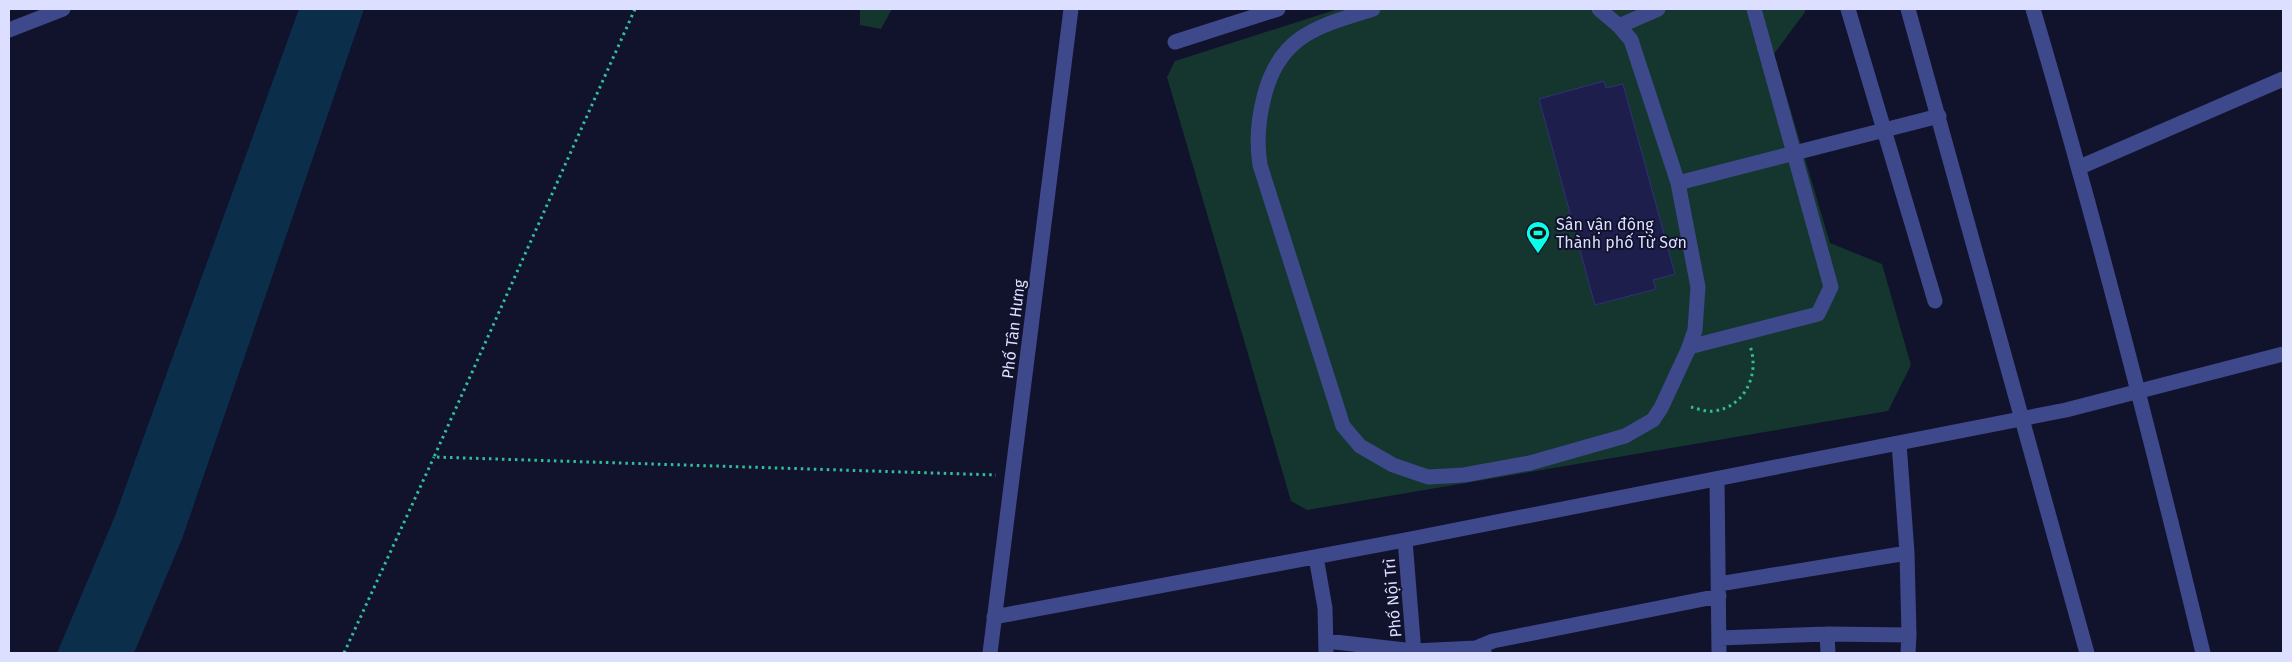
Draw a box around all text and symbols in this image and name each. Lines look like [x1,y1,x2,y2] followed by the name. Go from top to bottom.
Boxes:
[1556,215,1687,252] place label: Sân vận động Thành phố Từ Sơn
[1525,220,1551,254] sports icon: Sân vận động Thành phố Từ Sơn
[997,278,1029,380] street label: Phố Tân Hưng
[1379,557,1405,638] street label: Phố Nội Trì

